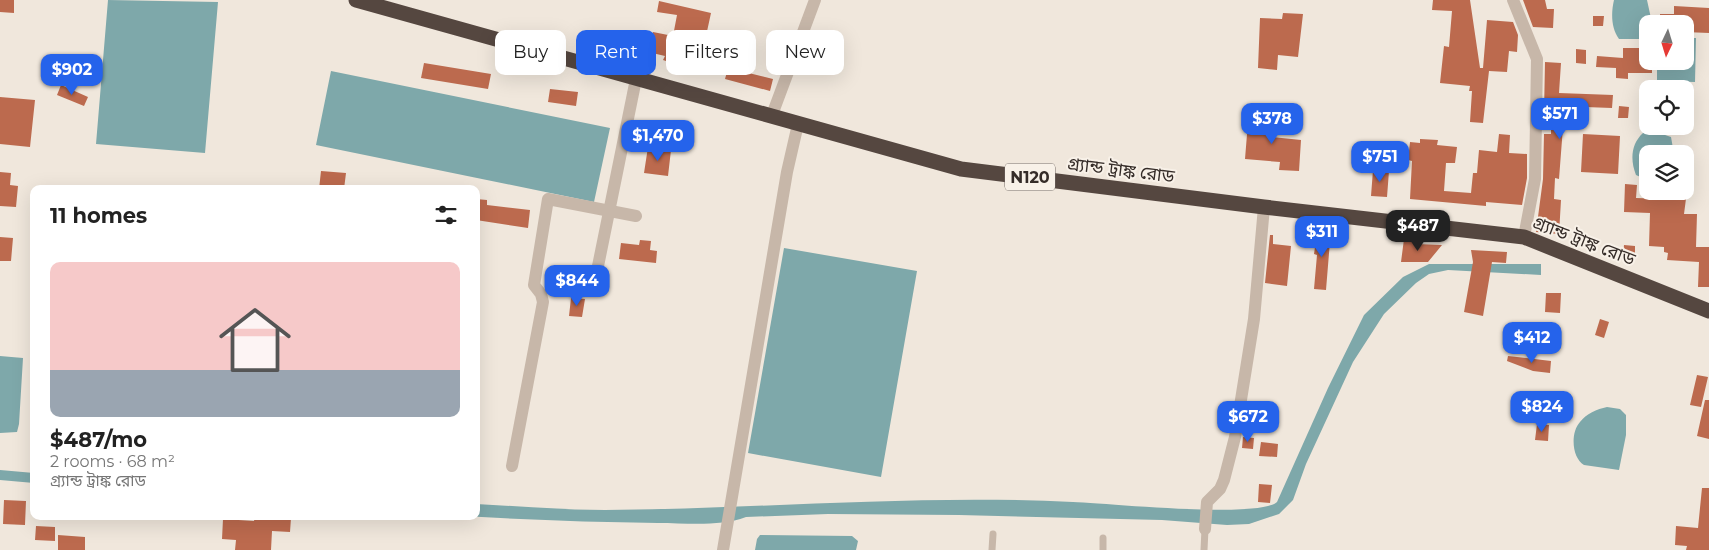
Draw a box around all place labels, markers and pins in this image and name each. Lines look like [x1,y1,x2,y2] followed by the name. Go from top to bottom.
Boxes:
[42,54,102,96] pin: $902
[1530,98,1590,140] pin: $571
[1242,102,1302,145] pin: $378
[617,120,699,162] pin: $1,470
[1350,140,1410,183] pin: $751
[1388,210,1448,252] pin: $487
[1292,216,1352,258] pin: $311
[547,264,607,307] pin: $844
[1502,322,1562,364] pin: $412
[1512,390,1572,433] pin: $824
[1218,400,1278,443] pin: $672

